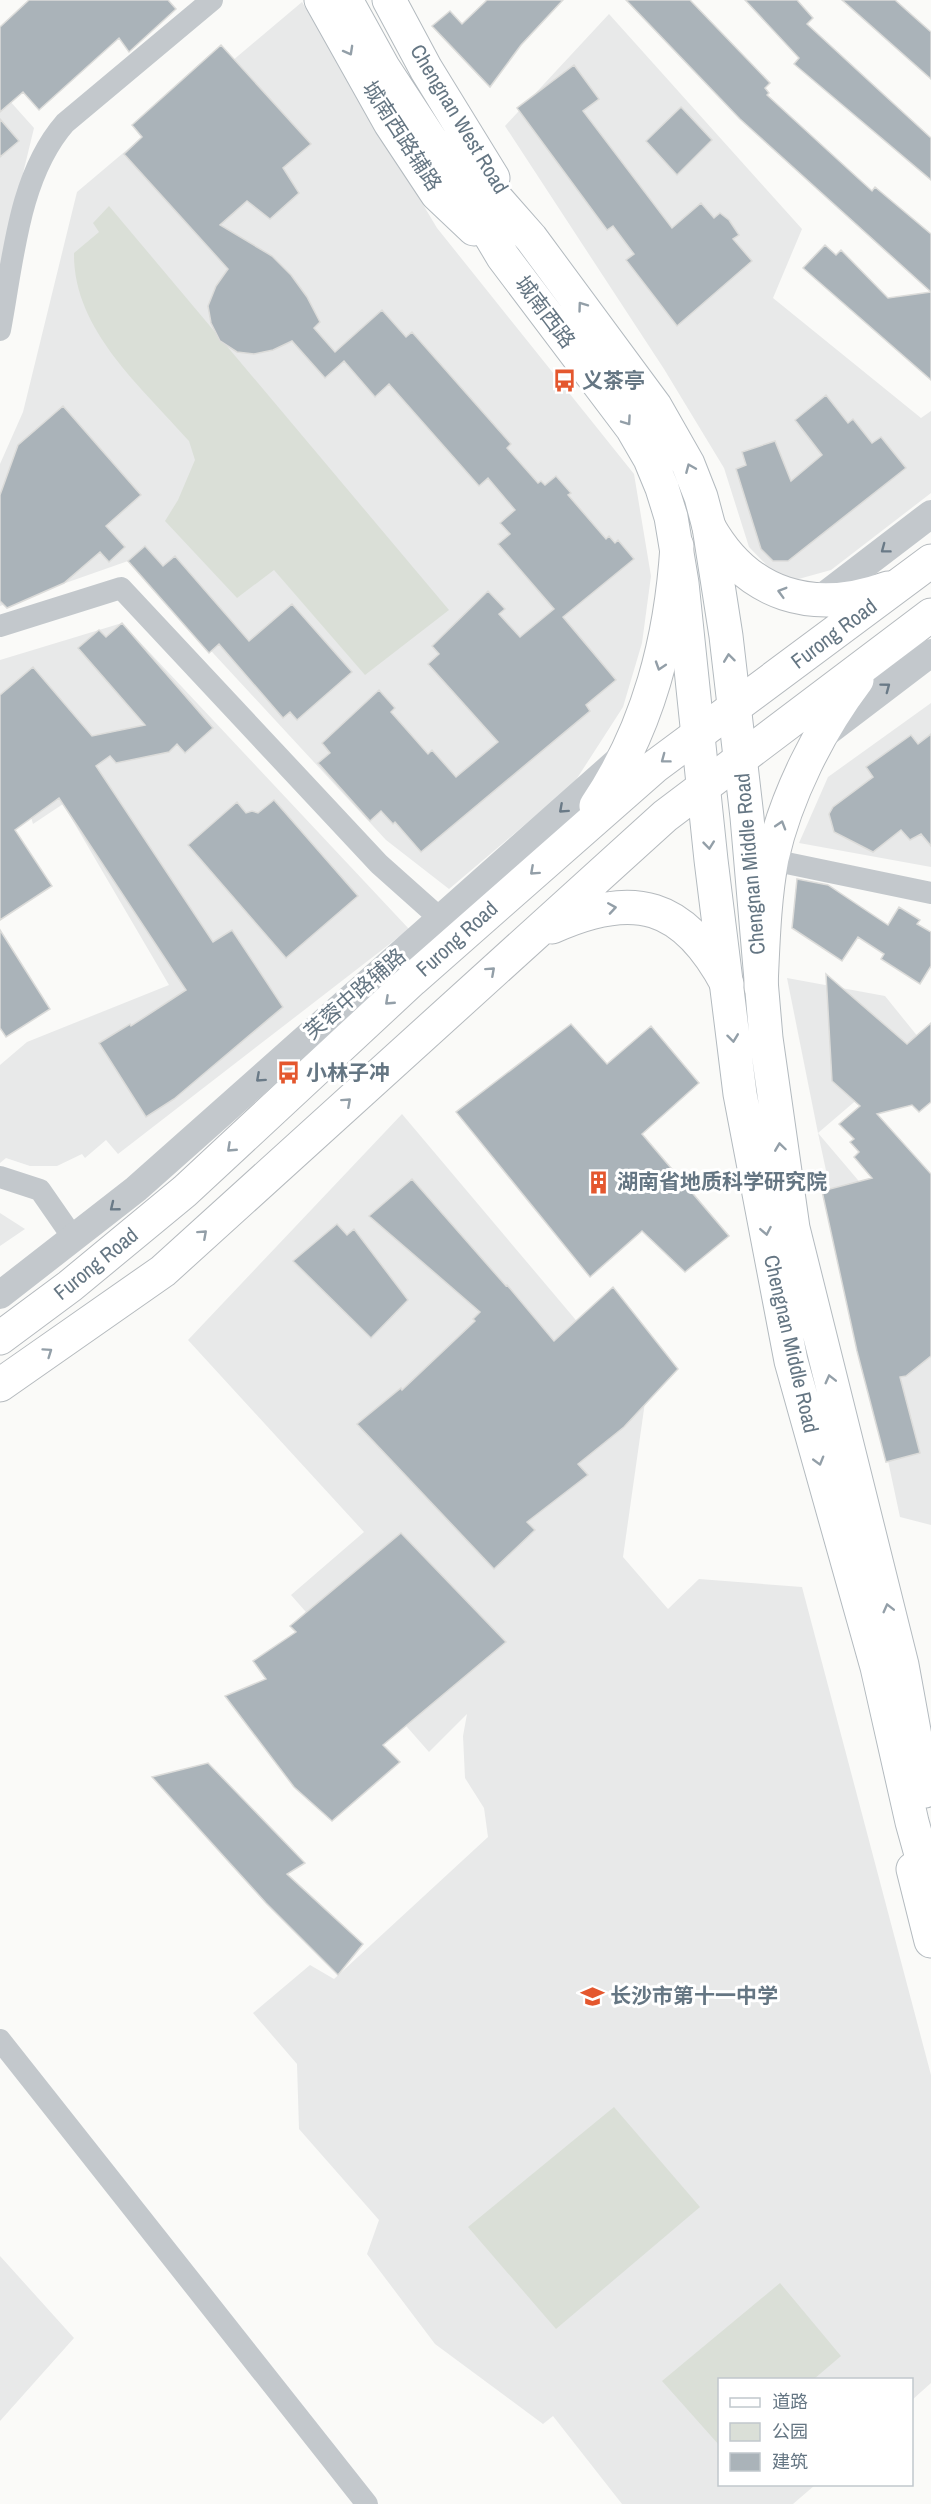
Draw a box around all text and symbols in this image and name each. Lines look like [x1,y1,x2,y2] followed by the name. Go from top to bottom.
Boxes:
[403,39,515,199] street label: Chengnan West Road
[342,45,353,56] one-way arrow
[356,75,449,196] street label: 城南西路辅路
[509,269,582,354] street label: 城南西路
[578,302,589,313] one-way arrow
[582,366,645,395] place label: 义茶亭
[551,368,577,394] bus stop icon: 义茶亭
[620,415,631,426] one-way arrow
[685,464,697,475] one-way arrow
[880,542,891,553] one-way arrow
[777,587,788,599] one-way arrow
[785,592,883,675] street label: Furong Road
[723,654,736,663] one-way arrow
[654,660,667,671] one-way arrow
[879,683,890,694] one-way arrow
[661,751,672,762] one-way arrow
[727,772,772,956] street label: Chengnan Middle Road
[559,802,570,813] one-way arrow
[774,820,786,831] one-way arrow
[702,840,715,849] one-way arrow
[531,864,541,875] one-way arrow
[410,894,504,983] street label: Furong Road
[607,902,616,914] one-way arrow
[298,941,412,1046] street label: 芙蓉中路辅路
[484,967,495,978] one-way arrow
[385,994,396,1005] one-way arrow
[726,1034,739,1043] one-way arrow
[306,1058,390,1087] place label: 小林子冲
[275,1060,301,1086] bus stop icon: 小林子冲
[256,1071,267,1082] one-way arrow
[340,1098,351,1109] one-way arrow
[228,1141,238,1152] one-way arrow
[774,1143,786,1152] one-way arrow
[617,1167,827,1196] place label: 湖南省地质科学研究院
[586,1169,612,1195] building icon: 湖南省地质科学研究院
[110,1199,121,1210] one-way arrow
[48,1221,144,1307] street label: Furong Road
[759,1225,772,1235] one-way arrow
[196,1230,207,1241] one-way arrow
[757,1252,826,1436] street label: Chengnan Middle Road
[41,1348,52,1359] one-way arrow
[824,1374,837,1384] one-way arrow
[812,1455,824,1466] one-way arrow
[882,1604,895,1614] one-way arrow
[610,1981,778,2010] place label: 长沙市第十一中学
[579,1983,605,2009] school or university icon: 长沙市第十一中学
[718,2378,913,2486] legend
[772,2389,808,2414] text: 道路
[772,2419,808,2444] text: 公园
[772,2449,808,2474] text: 建筑

